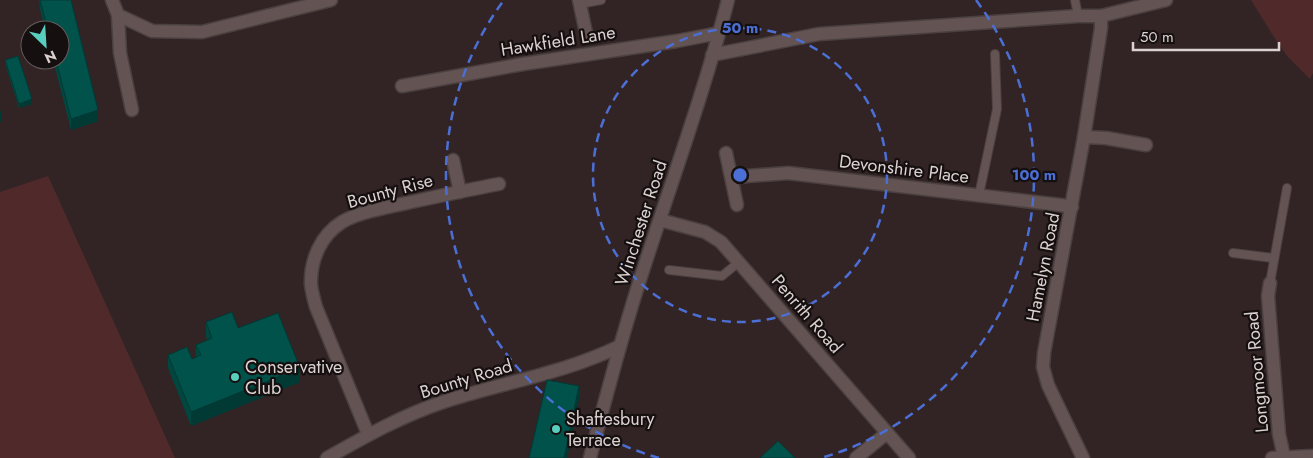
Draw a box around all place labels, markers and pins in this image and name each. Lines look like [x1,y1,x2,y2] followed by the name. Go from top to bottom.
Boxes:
[731,166,749,184] centre of rings
[245,354,342,401] place label: Conservative Club
[229,371,241,383] marker: Conservative Club
[566,406,654,453] place label: Shaftesbury Terrace
[550,423,562,435] marker: Shaftesbury Terrace

